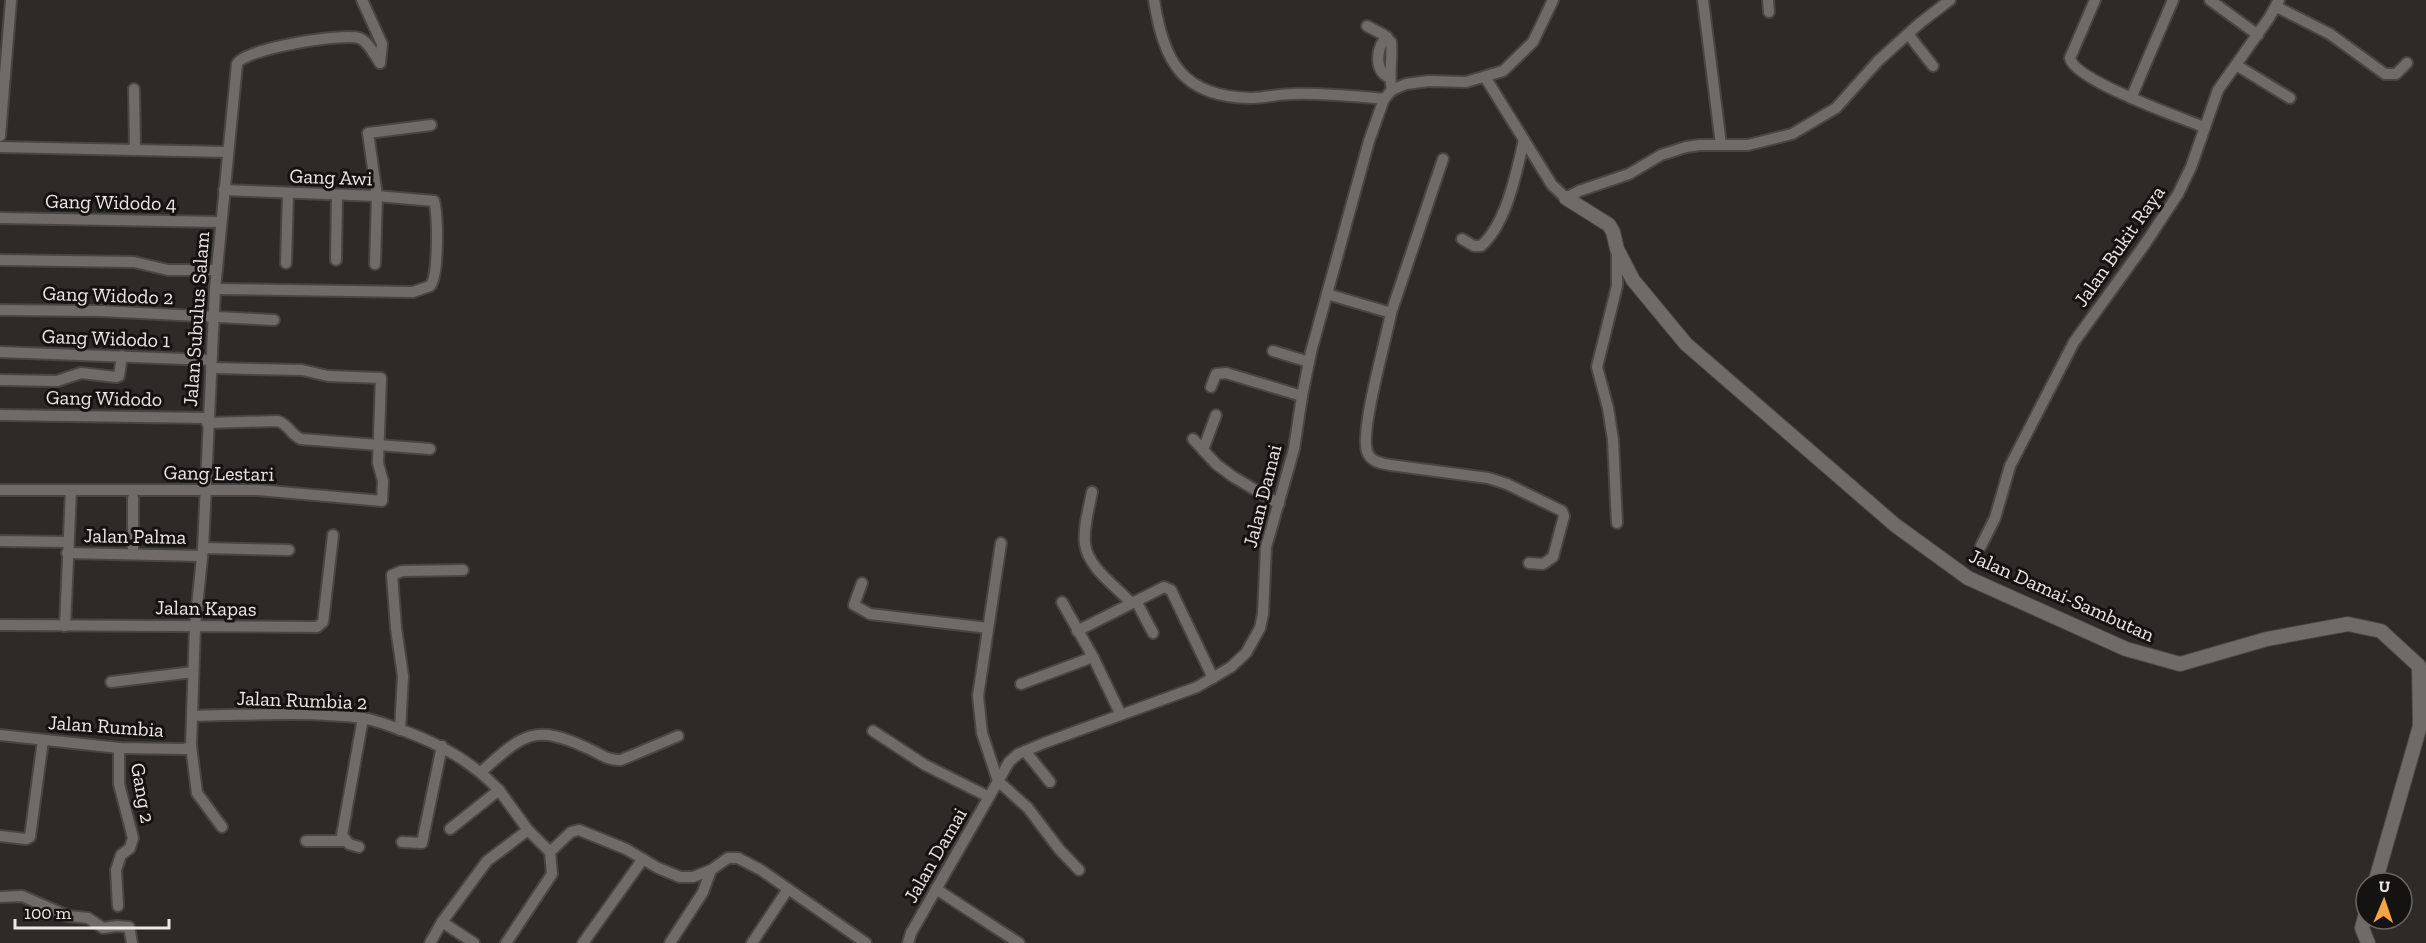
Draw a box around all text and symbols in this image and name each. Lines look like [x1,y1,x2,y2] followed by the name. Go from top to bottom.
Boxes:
[289,164,373,190] street label: Gang Awi
[2068,181,2170,311] street label: Jalan Bukit Raya
[45,189,177,215] street label: Gang Widodo 4
[178,230,214,407] street label: Jalan Subulus Salam
[42,281,174,309] street label: Gang Widodo 2
[41,324,171,352] street label: Gang Widodo 1
[46,385,162,411] street label: Gang Widodo
[1238,442,1286,550] street label: Jalan Damai
[164,460,275,486] street label: Gang Lestari
[84,523,187,549] street label: Jalan Palma
[1966,543,2159,647] street label: Jalan Damai-Sambutan
[155,595,257,621] street label: Jalan Kapas
[236,686,368,714] street label: Jalan Rumbia 2
[47,710,165,742] street label: Jalan Rumbia
[126,761,160,825] street label: Gang 2
[898,803,972,907] street label: Jalan Damai
[2354,871,2414,931] north arrow
[2378,877,2391,896] text: U
[15,892,170,930] scale bar
[24,902,72,924] text: 100 m

